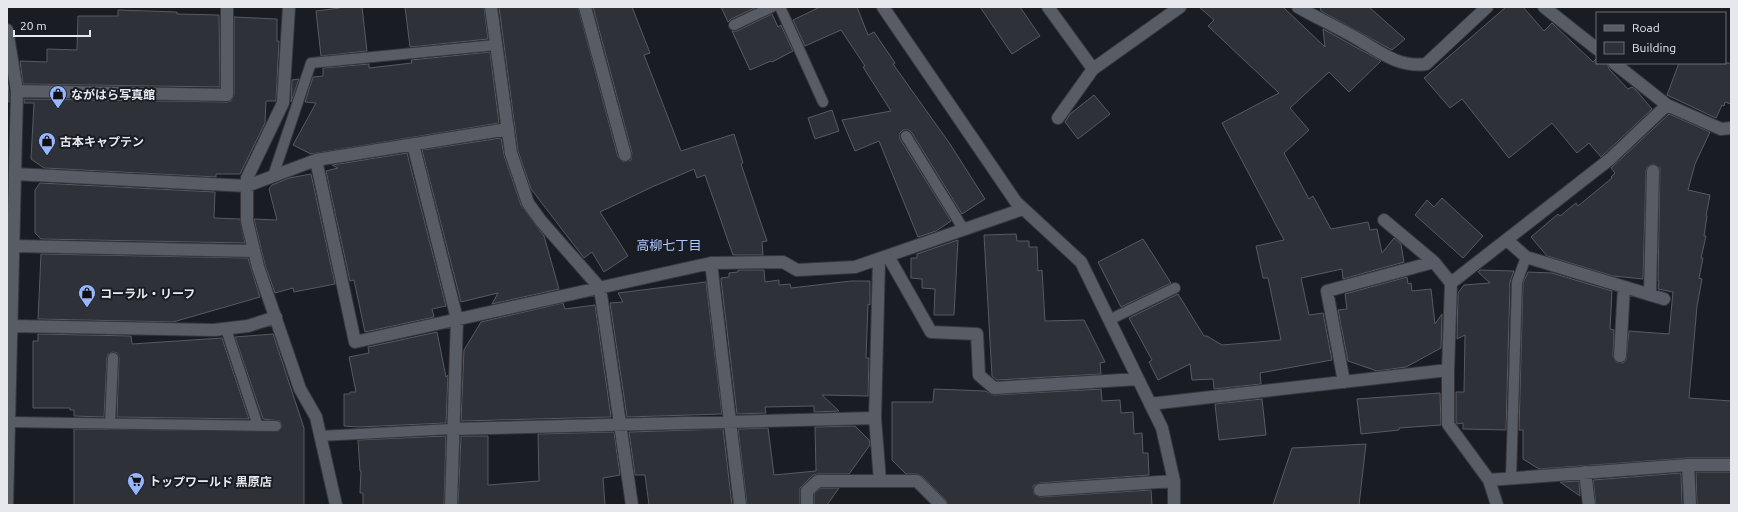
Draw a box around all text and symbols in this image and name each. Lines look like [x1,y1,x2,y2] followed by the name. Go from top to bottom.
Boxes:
[14,12,90,38] scale bar
[1596,12,1726,64] legend
[20,19,47,32] text: 20 m
[1632,21,1660,34] text: Road
[1632,41,1676,54] text: Building
[48,84,68,109] shop icon: ながはら写真館
[71,88,155,101] place label: ながはら写真館
[37,131,57,156] shop icon: 古本キャプテン
[60,135,144,148] place label: 古本キャプテン
[636,238,702,252] district label: 高柳七丁目
[77,283,97,308] shop icon: コーラル・リーフ
[100,287,195,300] place label: コーラル・リーフ
[126,471,146,496] supermarket icon: トップワールド 黒原店
[149,475,272,488] place label: トップワールド 黒原店

